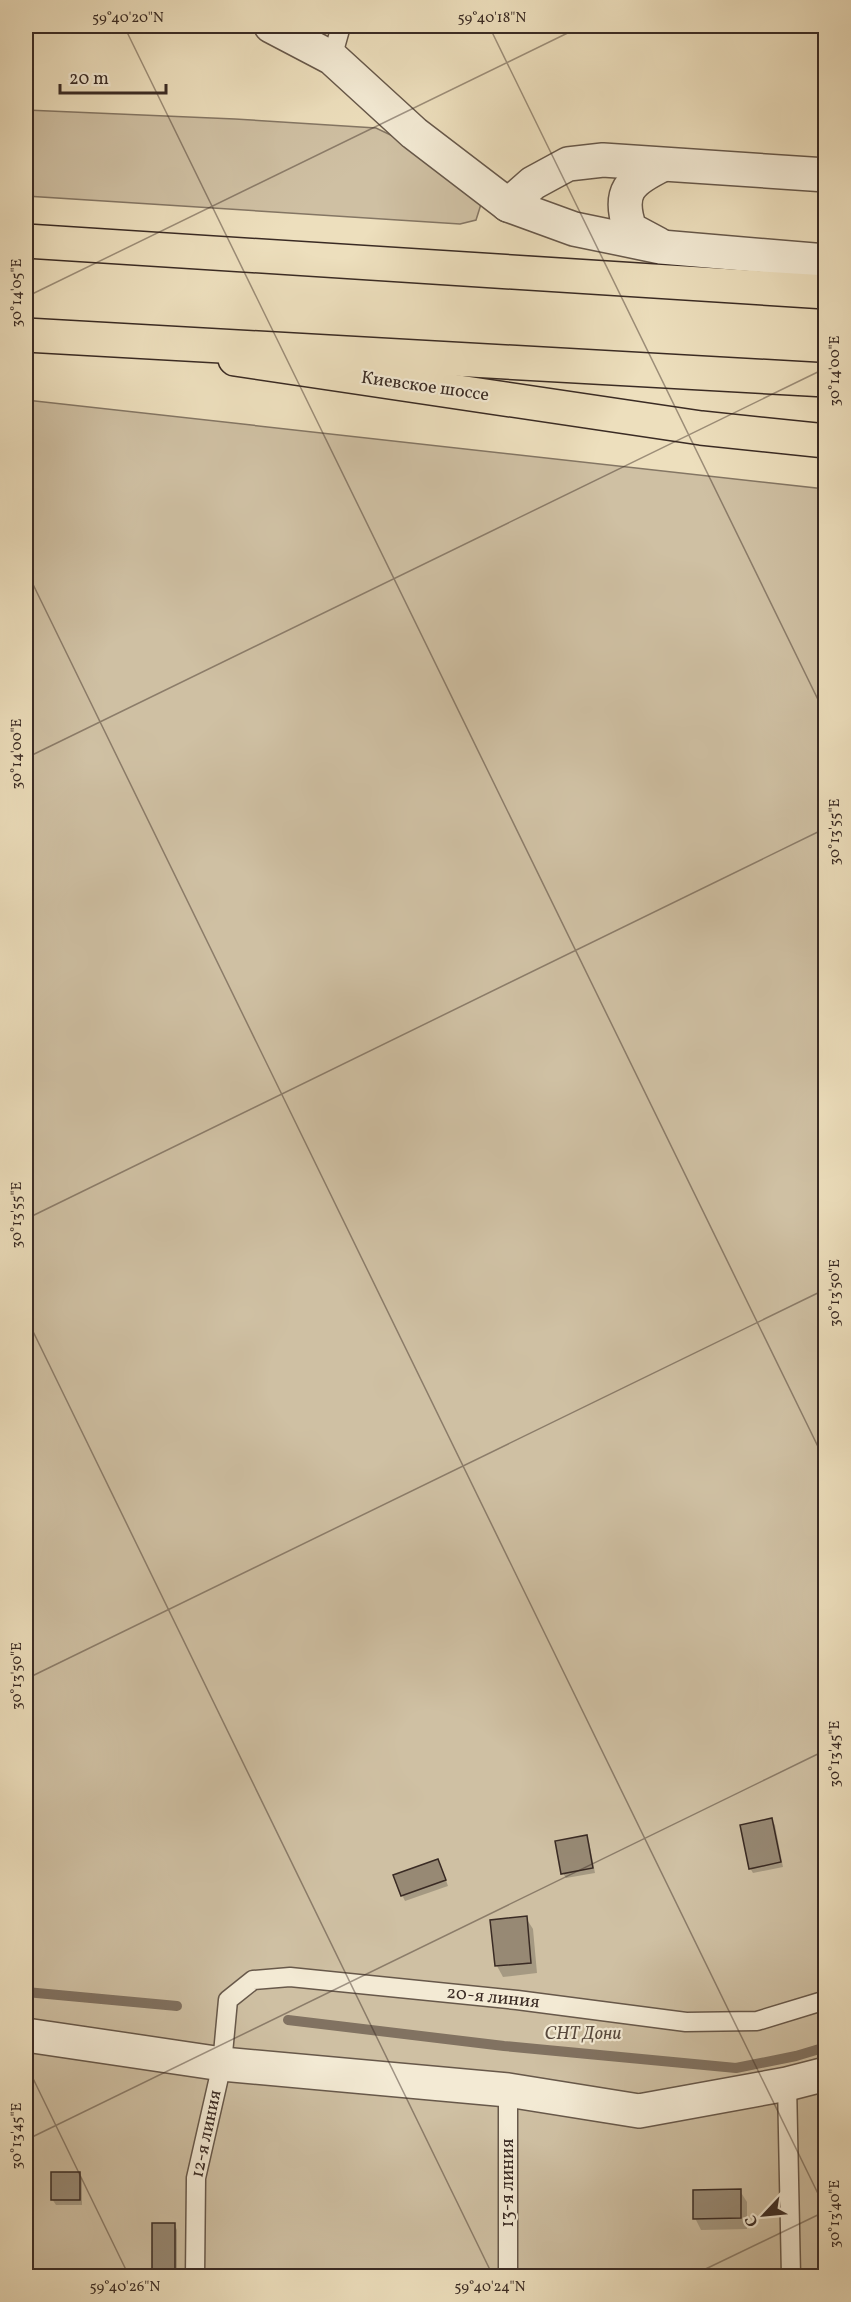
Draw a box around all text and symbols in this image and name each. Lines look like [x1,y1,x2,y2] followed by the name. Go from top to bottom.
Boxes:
[92,8,164,29] text: 59°40'20"N
[458,8,526,29] text: 59°40'18"N
[60,57,166,95] scale bar
[69,67,109,92] text: 20 m
[7,259,28,327] text: 30°14'05"E
[825,336,846,406] text: 30°14'00"E
[359,366,491,408] street label: Киевское шоссе
[7,719,28,789] text: 30°14'00"E
[825,799,846,865] text: 30°13'55"E
[7,1182,28,1248] text: 30°13'55"E
[825,1259,846,1327] text: 30°13'50"E
[7,1642,28,1710] text: 30°13'50"E
[825,1721,846,1787] text: 30°13'45"E
[445,1981,541,2015] street label: 20-я линия
[545,2022,621,2047] park label: СНТ Дони
[185,2088,229,2180] street label: 12-я линия
[7,2103,28,2169] text: 30°13'45"E
[496,2139,521,2227] street label: 13-я линия
[825,2180,846,2248] text: 30°13'40"E
[734,2185,794,2245] north arrow
[740,2211,764,2230] text: С
[90,2277,160,2298] text: 59°40'26"N
[454,2277,526,2298] text: 59°40'24"N

